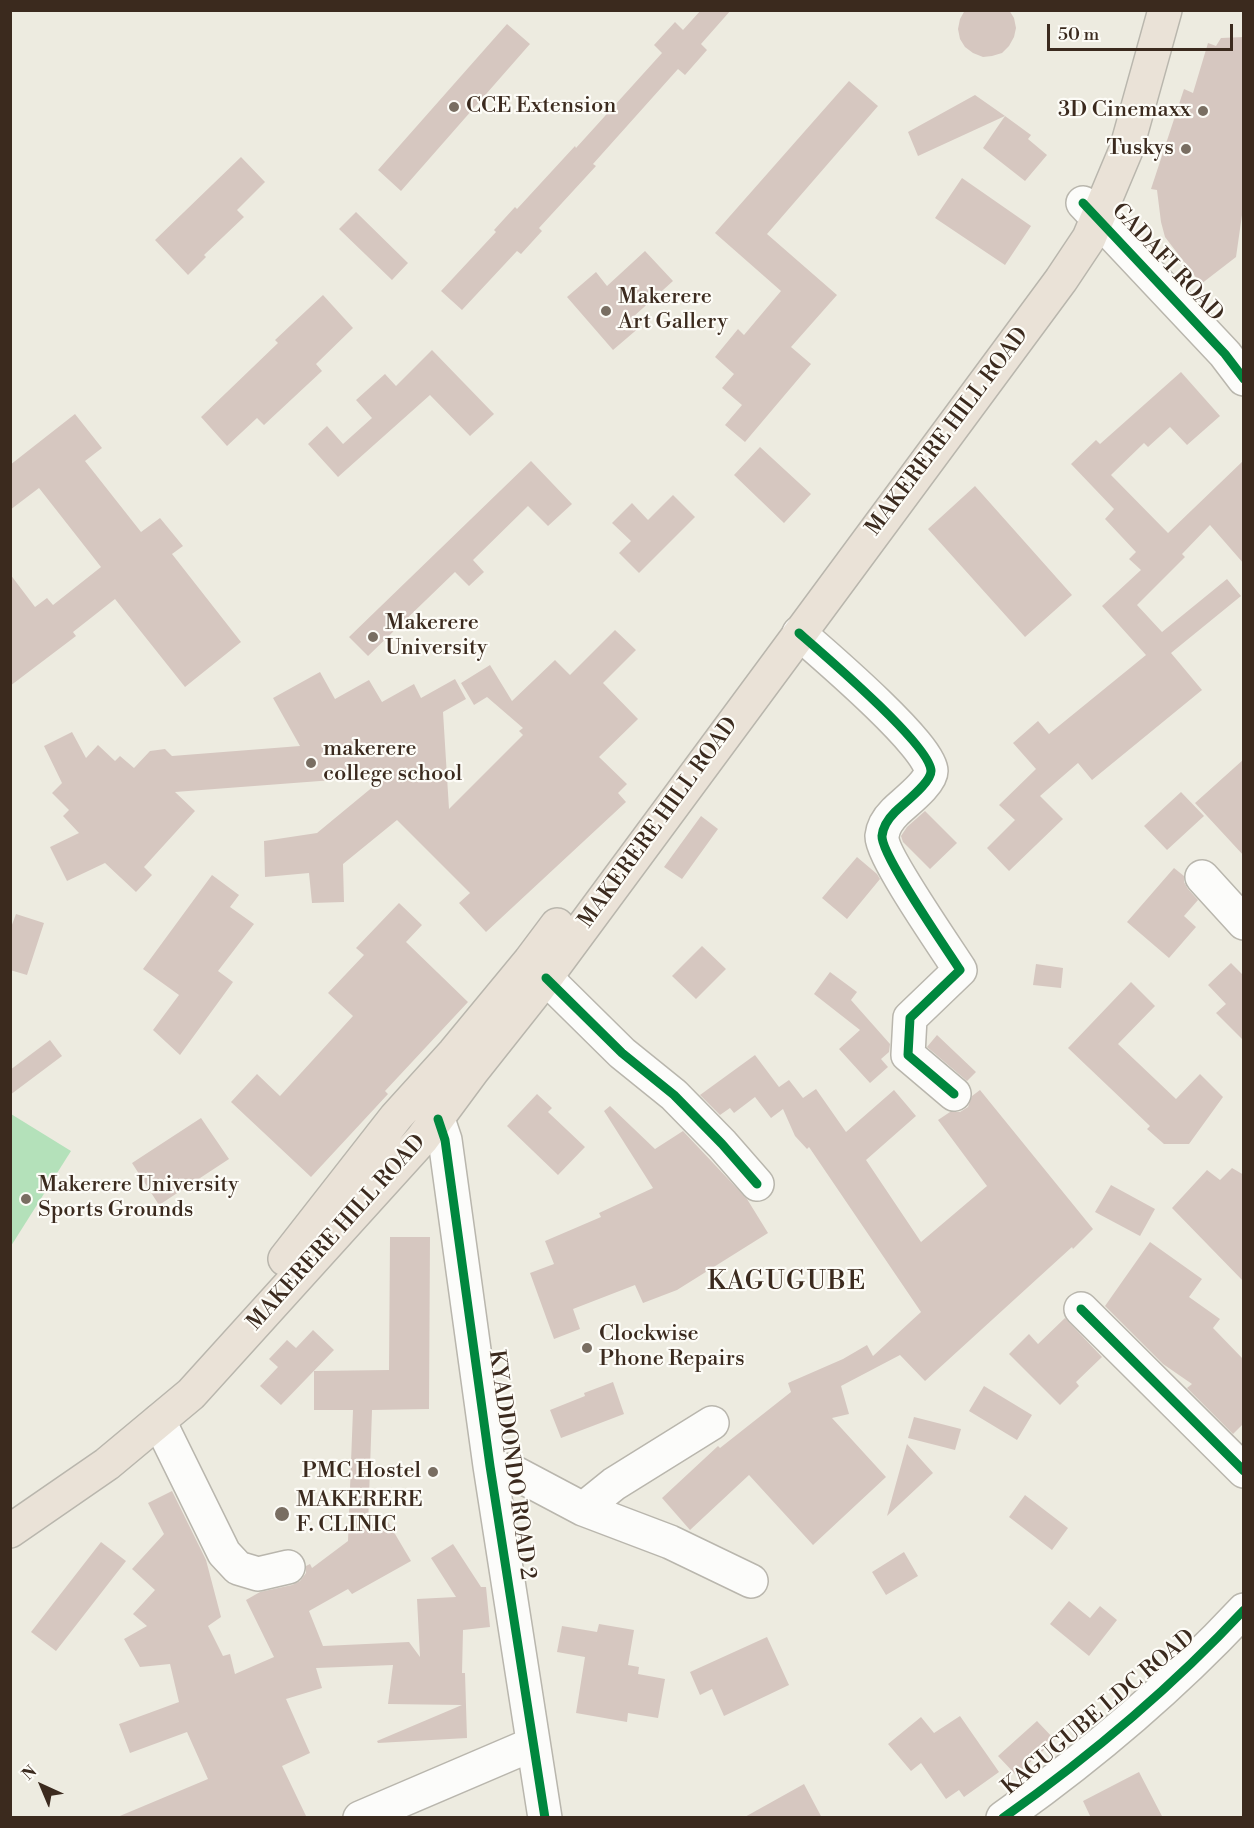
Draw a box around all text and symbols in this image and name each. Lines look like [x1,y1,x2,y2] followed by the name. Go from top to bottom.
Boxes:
[1050,12,1236,50] scale bar
[1058,23,1099,46] text: 50 m
[466,94,616,120] place label: CCE Extension
[1058,98,1191,124] place label: 3D Cinemaxx
[447,100,461,114] marker: CCE Extension
[1196,104,1210,118] marker: 3D Cinemaxx
[1107,136,1174,162] place label: Tuskys
[1179,142,1193,156] marker: Tuskys
[1105,198,1229,328] street label: GADAFI ROAD
[618,285,728,336] place label: Makerere Art Gallery
[599,304,613,318] marker: Makerere Art Gallery
[861,323,1035,541] street label: MAKERERE HILL ROAD
[385,611,487,662] place label: Makerere University
[366,630,380,644] marker: Makerere University
[574,712,744,934] street label: MAKERERE HILL ROAD
[323,737,462,788] place label: makerere college school
[304,756,318,770] marker: makerere college school
[242,1130,432,1336] street label: MAKERERE HILL ROAD
[38,1173,239,1224] place label: Makerere University Sports Grounds
[19,1192,33,1206] marker: Makerere University Sports Grounds
[707,1267,867,1299] district label: KAGUGUBE
[599,1322,745,1374] place label: Clockwise Phone Repairs
[580,1341,594,1355] marker: Clockwise Phone Repairs
[482,1348,540,1582] street label: KYADDONDO ROAD 2
[302,1459,421,1485] place label: PMC Hostel
[426,1465,440,1479] marker: PMC Hostel
[296,1488,423,1540] place label: MAKERERE F. CLINIC
[273,1505,291,1523] marker: MAKERERE F. CLINIC
[997,1625,1201,1801] street label: KAGUGUBE LDC ROAD
[12,1756,72,1816] north arrow
[18,1761,41,1785] text: N

